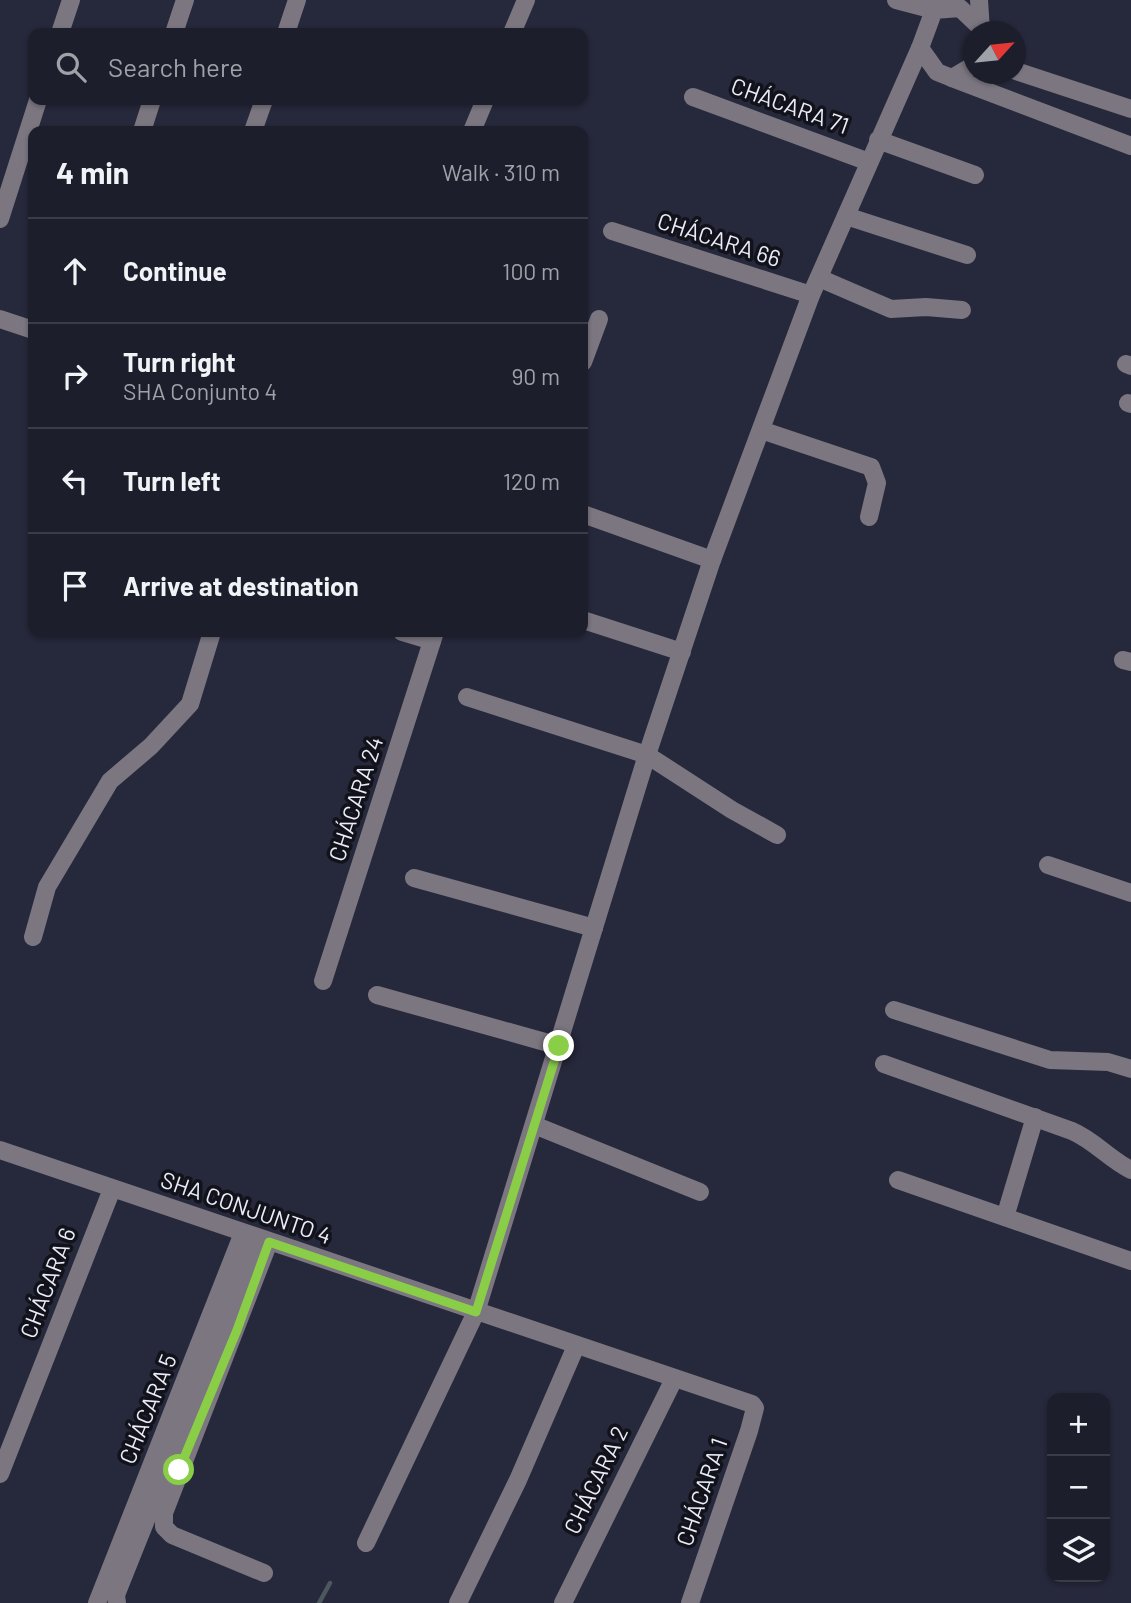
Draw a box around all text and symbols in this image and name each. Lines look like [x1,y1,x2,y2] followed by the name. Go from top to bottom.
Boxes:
[963,21,1026,84] north arrow
[28,28,588,105] search box
[52,48,90,86] icon: search
[108,51,243,82] text: Search here
[728,71,853,139] street label: CHÁCARA 71
[56,154,129,190] text: 4 min
[442,158,560,186] text: Walk · 310 m
[654,206,784,272] street label: CHÁCARA 66
[56,252,94,290] icon: ahead
[123,255,227,286] text: Continue
[502,257,560,285] text: 100 m
[123,346,236,377] text: Turn right
[56,357,94,395] icon: right
[511,362,560,390] text: 90 m
[123,377,277,405] text: SHA Conjunto 4
[56,462,94,500] icon: left
[123,465,221,496] text: Turn left
[503,467,560,495] text: 120 m
[56,567,94,605] icon: arrive
[123,570,359,601] text: Arrive at destination
[322,733,388,864] street label: CHÁCARA 24
[543,1030,574,1061] route end
[157,1165,335,1249] street label: SHA CONJUNTO 4
[13,1223,81,1342] street label: CHÁCARA 6
[112,1350,182,1468] street label: CHÁCARA 5
[1047,1393,1110,1582] map controls
[1047,1393,1110,1456] button: +
[557,1421,633,1538] street label: CHÁCARA 2
[670,1434,733,1549] street label: CHÁCARA 1
[163,1454,194,1485] route start
[1047,1456,1110,1519] button: −
[1047,1519,1110,1582] button: layers

